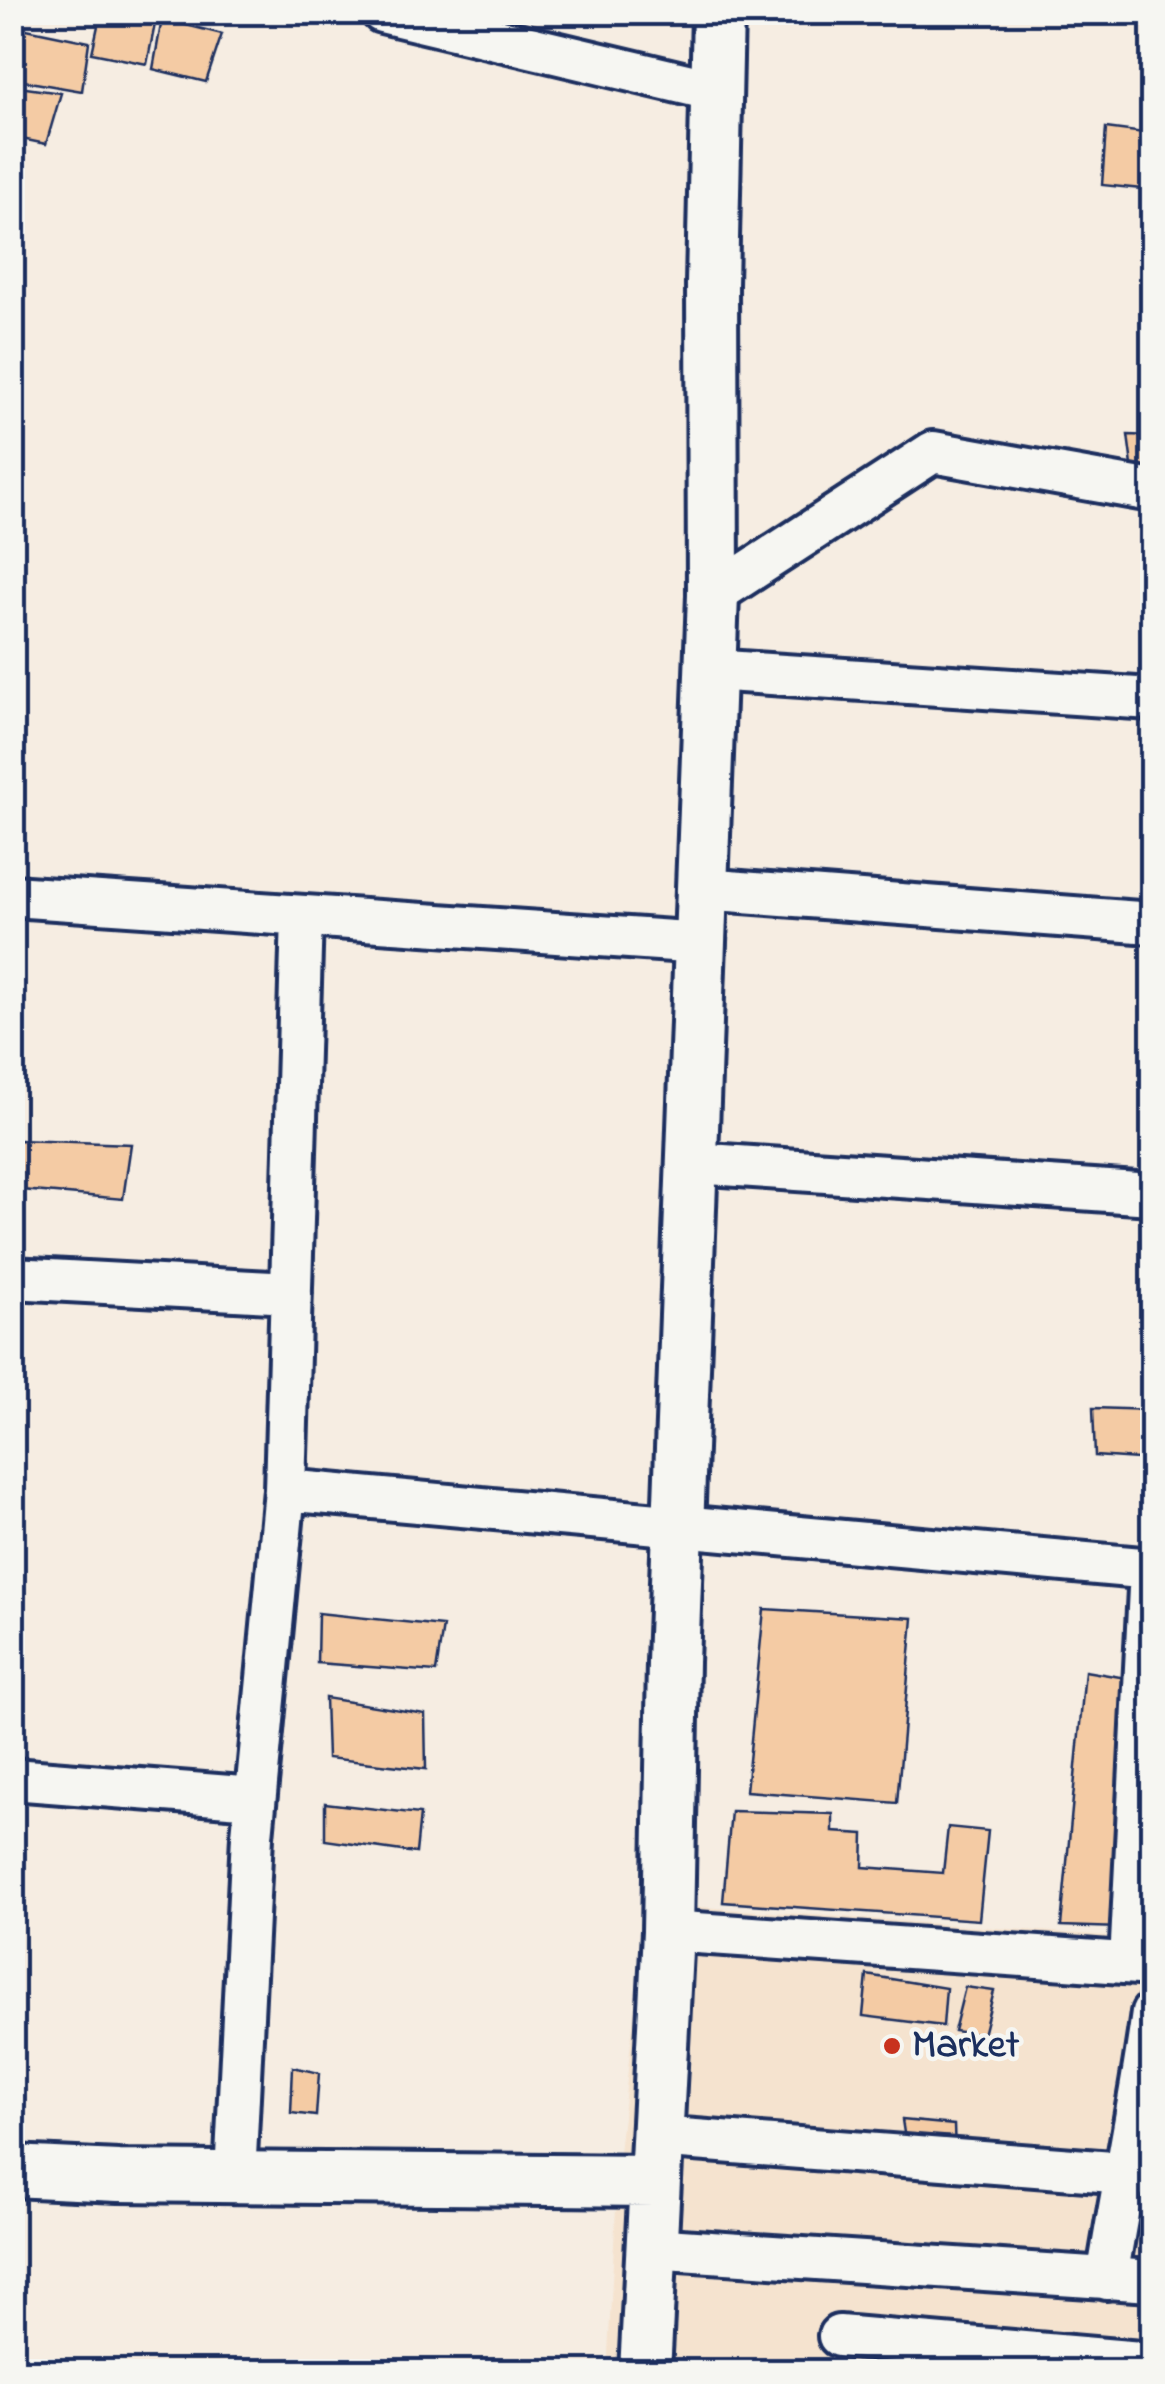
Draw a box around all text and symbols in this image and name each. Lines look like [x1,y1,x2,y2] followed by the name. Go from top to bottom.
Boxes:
[912,2017,1020,2076] place label: Market
[881,2035,903,2057] marker: Market

